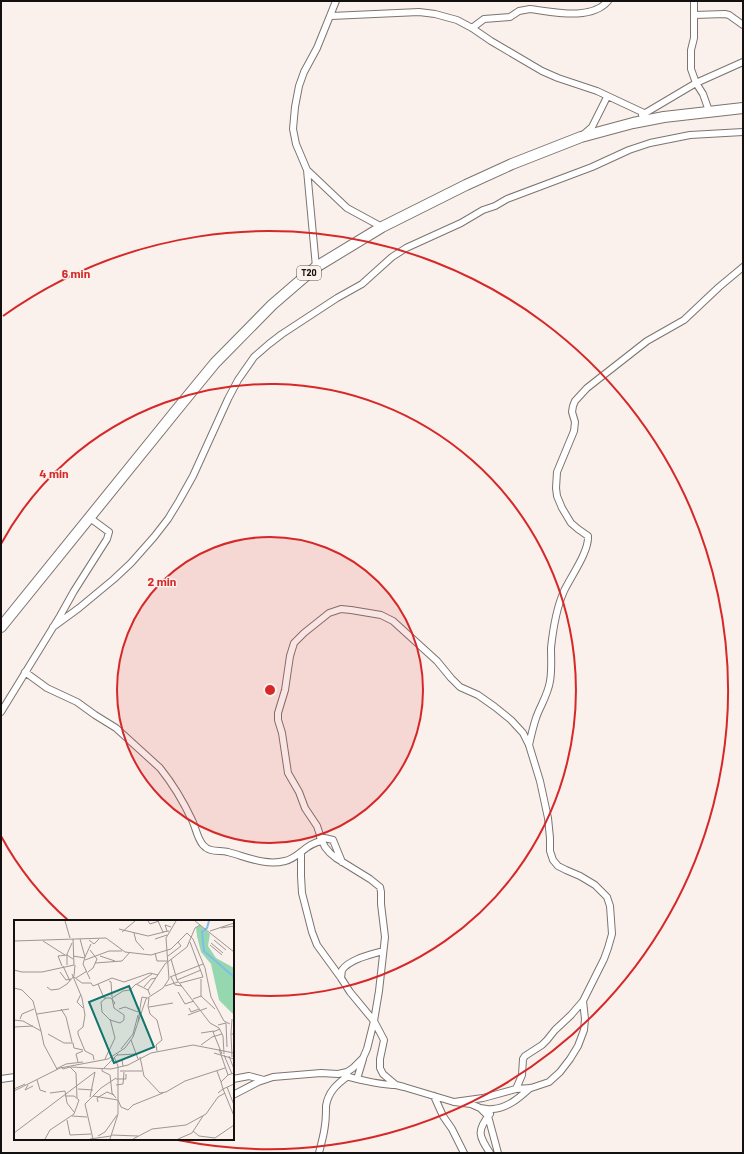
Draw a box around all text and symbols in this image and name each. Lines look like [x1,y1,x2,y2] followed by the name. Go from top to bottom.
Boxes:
[62,266,90,280] text: 6 min
[297,266,321,280] road number: T20
[39,466,69,480] text: 4 min
[148,574,176,588] text: 2 min
[263,683,277,697] centre of rings
[14,920,234,1140] inset map

